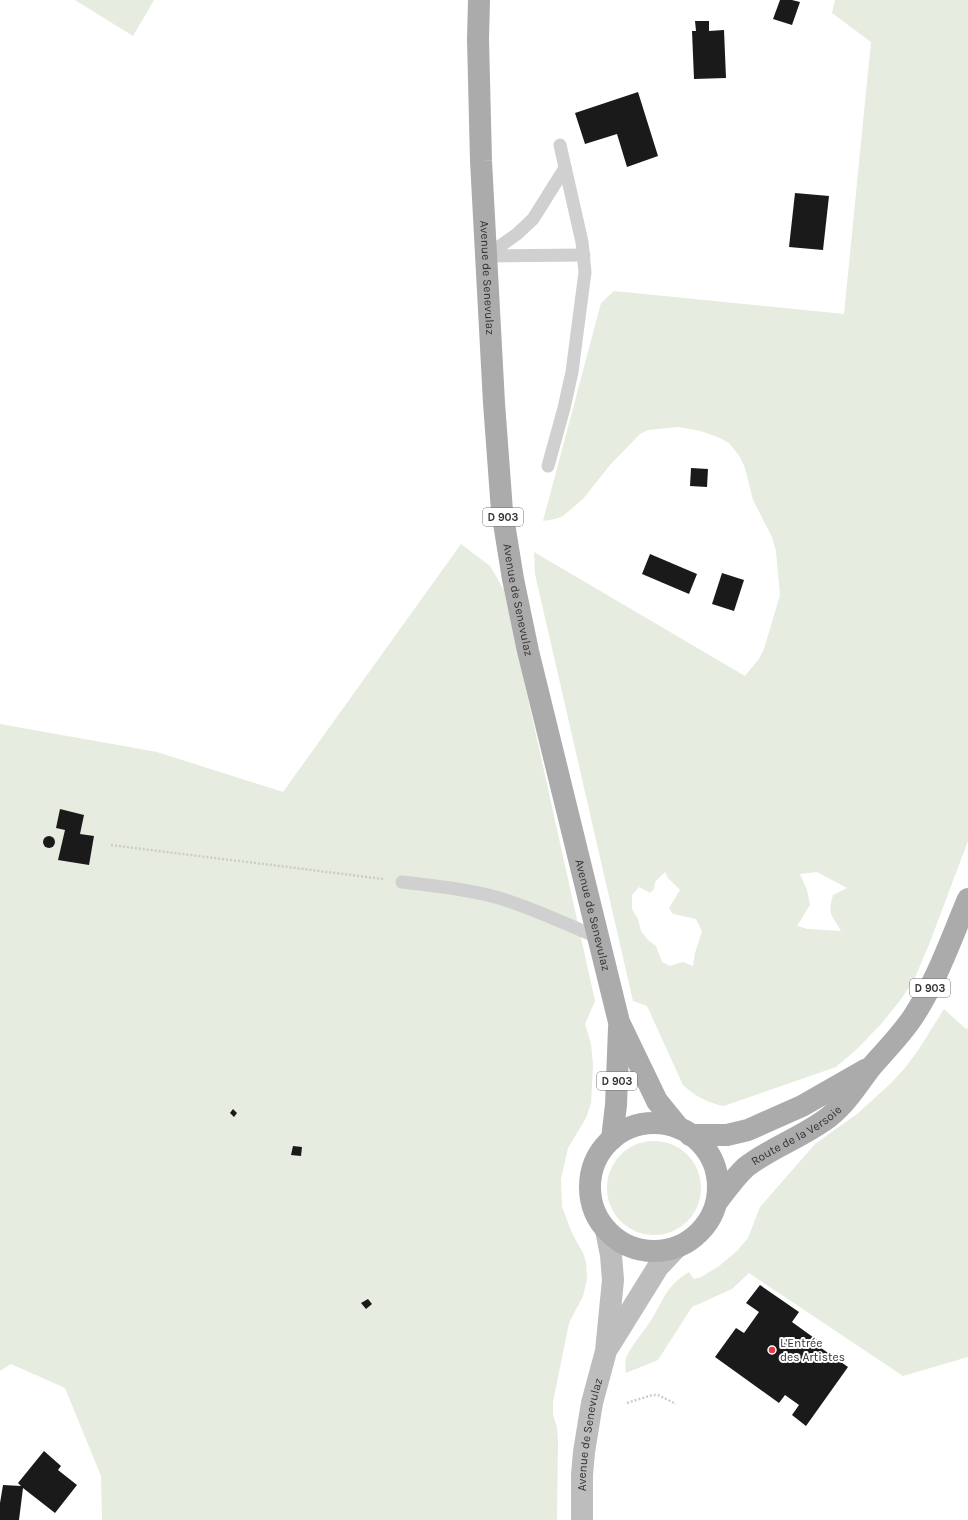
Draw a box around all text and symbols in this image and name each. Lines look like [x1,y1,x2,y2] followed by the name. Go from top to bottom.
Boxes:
[477,220,497,336] street label: Avenue de Senevulaz
[483,508,523,526] road number: D 903
[500,543,536,658] street label: Avenue de Senevulaz
[572,858,613,973] street label: Avenue de Senevulaz
[910,979,950,997] road number: D 903
[597,1072,637,1090] road number: D 903
[748,1103,844,1168] street label: Route de la Versoie
[780,1336,845,1364] place label: L'Entrée des Artistes
[767,1345,777,1355] marker: L'Entrée des Artistes
[575,1376,605,1491] street label: Avenue de Senevulaz

